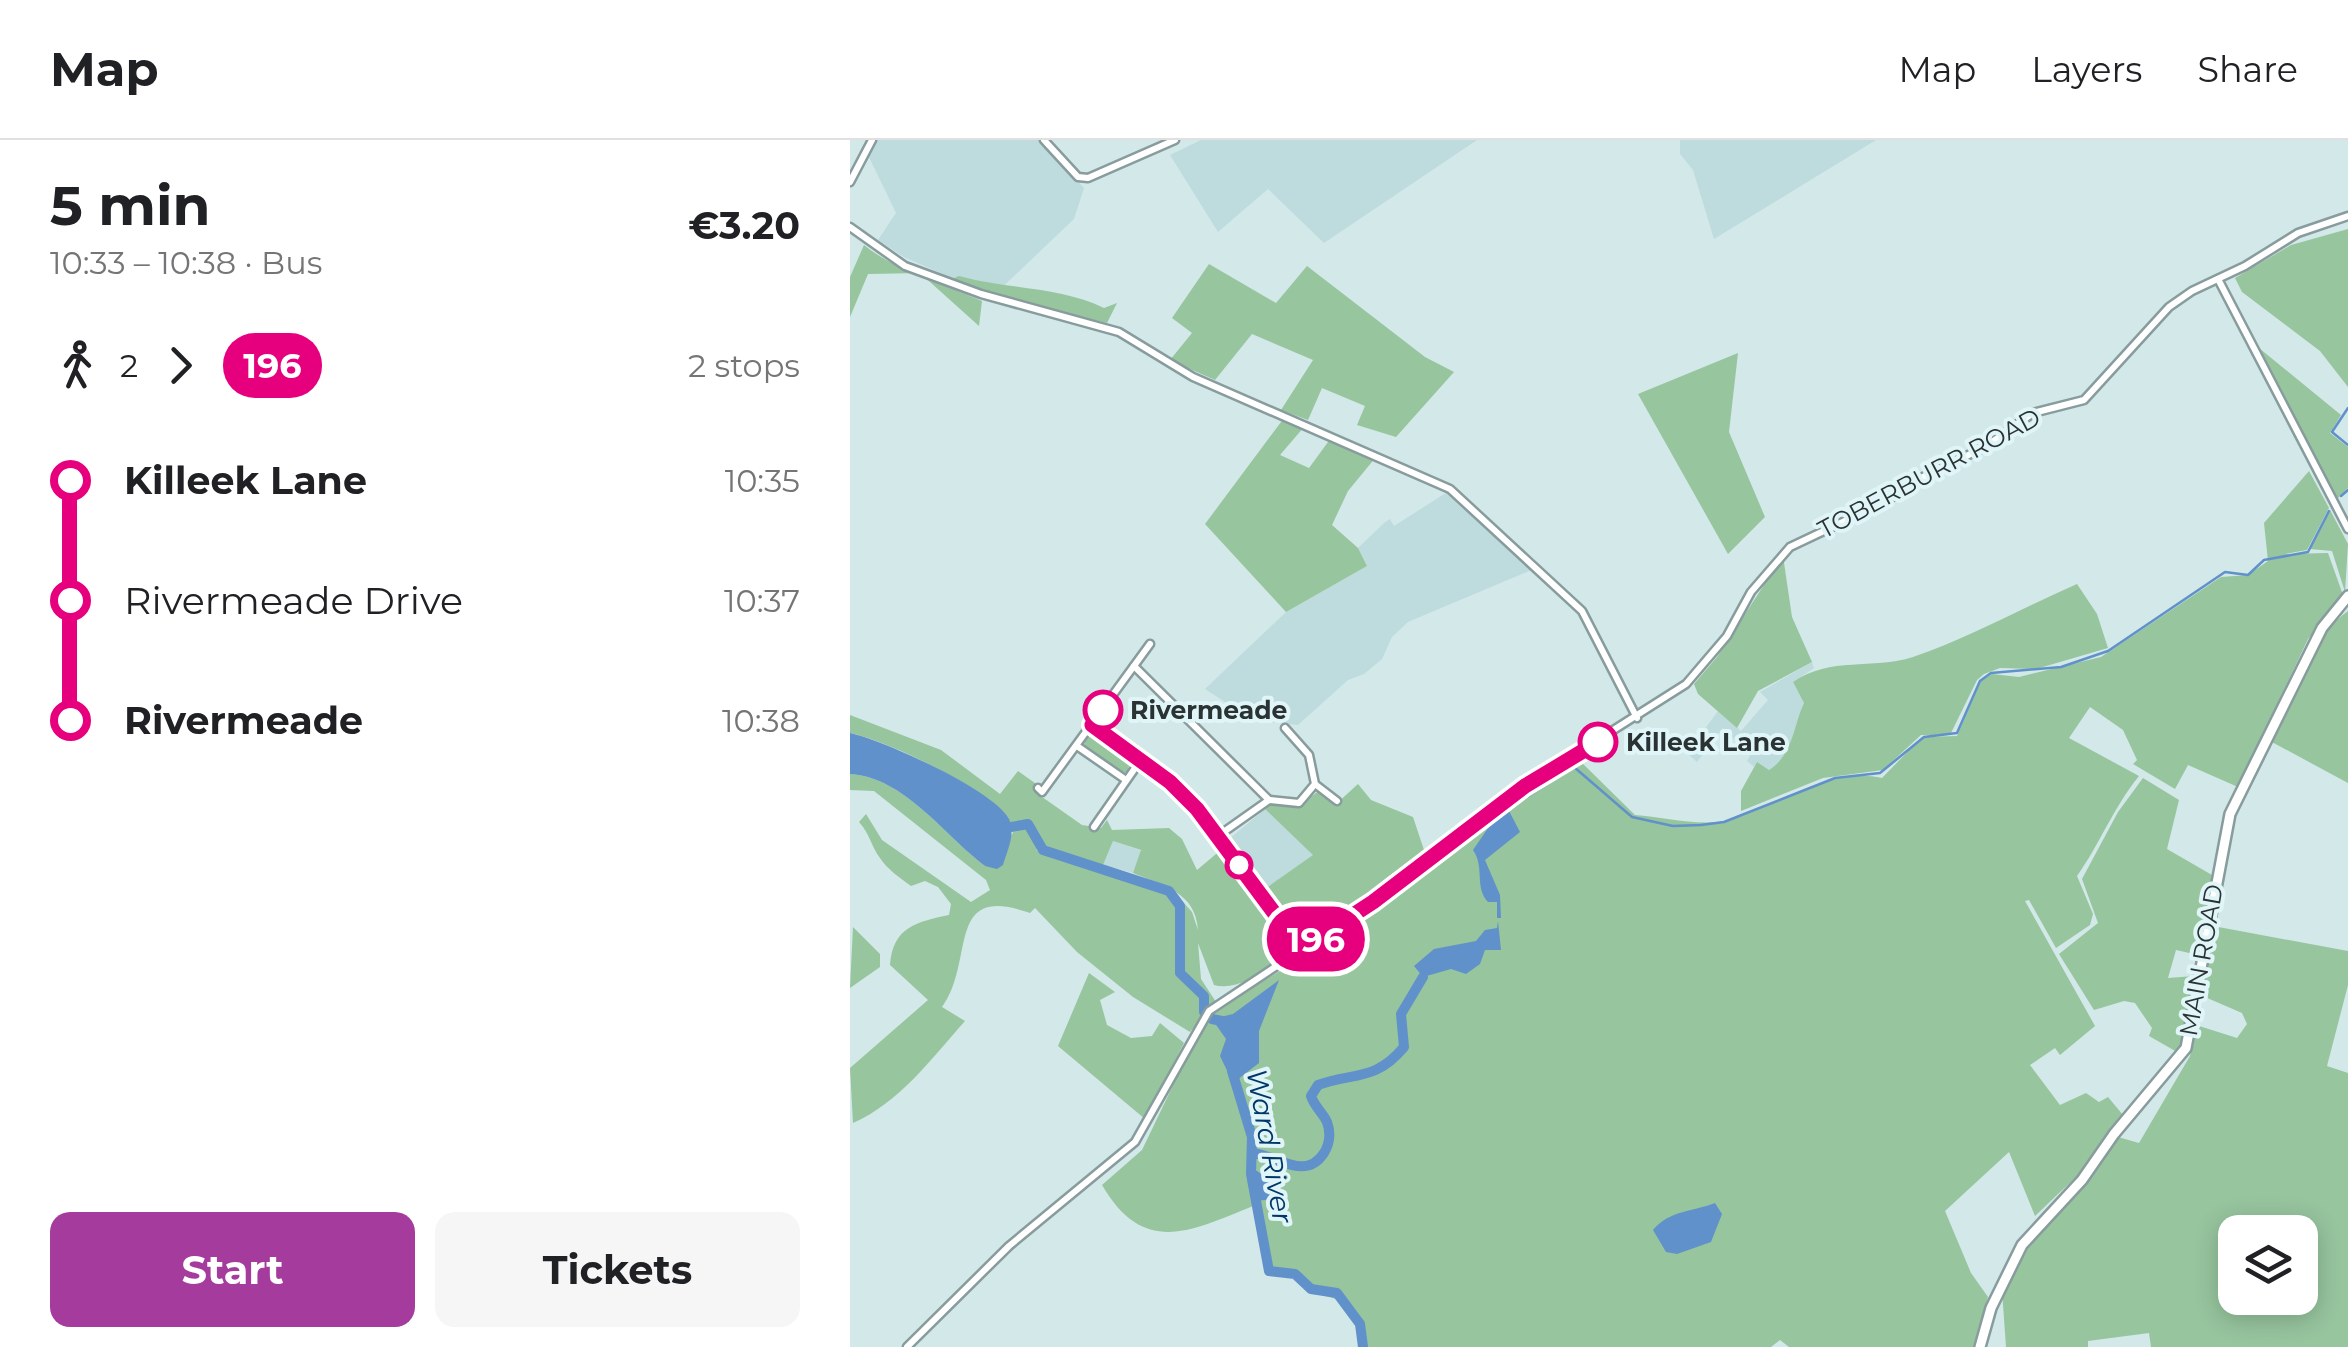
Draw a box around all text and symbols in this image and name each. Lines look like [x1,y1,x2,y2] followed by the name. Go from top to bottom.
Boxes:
[50,40,159,98] text: Map
[1898,48,1976,91] text: Map
[2031,48,2142,91] text: Layers
[2197,48,2298,91] text: Share
[50,172,211,239] text: 5 min
[688,202,800,249] text: €3.20
[50,243,322,282] text: 10:33 – 10:38 · Bus
[50,338,105,393] icon: walk
[153,338,208,393] icon: forward
[243,344,302,387] text: 196
[120,346,138,385] text: 2
[688,346,800,385] text: 2 stops
[1813,402,2045,544] street label: TOBERBURR ROAD
[124,457,367,504] text: Killeek Lane
[725,461,800,500] text: 10:35
[124,577,463,624] text: Rivermeade Drive
[724,581,800,620] text: 10:37
[1084,691,1122,729] marker: Rivermeade
[1130,695,1287,725] place label: Rivermeade
[124,697,363,744] text: Rivermeade
[722,701,800,740] text: 10:38
[1579,723,1617,761] marker: Killeek Lane
[1626,727,1786,757] place label: Killeek Lane
[1226,852,1252,878] unlabelled marker
[2173,882,2229,1038] street label: MAIN ROAD
[1258,906,1374,972] line badge: 196
[1287,918,1345,961] text: 196
[1240,1066,1300,1226] water label: Ward River
[50,1212,415,1327] button: Start
[435,1212,800,1327] button: Tickets
[2218,1215,2318,1315] map controls
[2218,1215,2318,1315] button: layers

